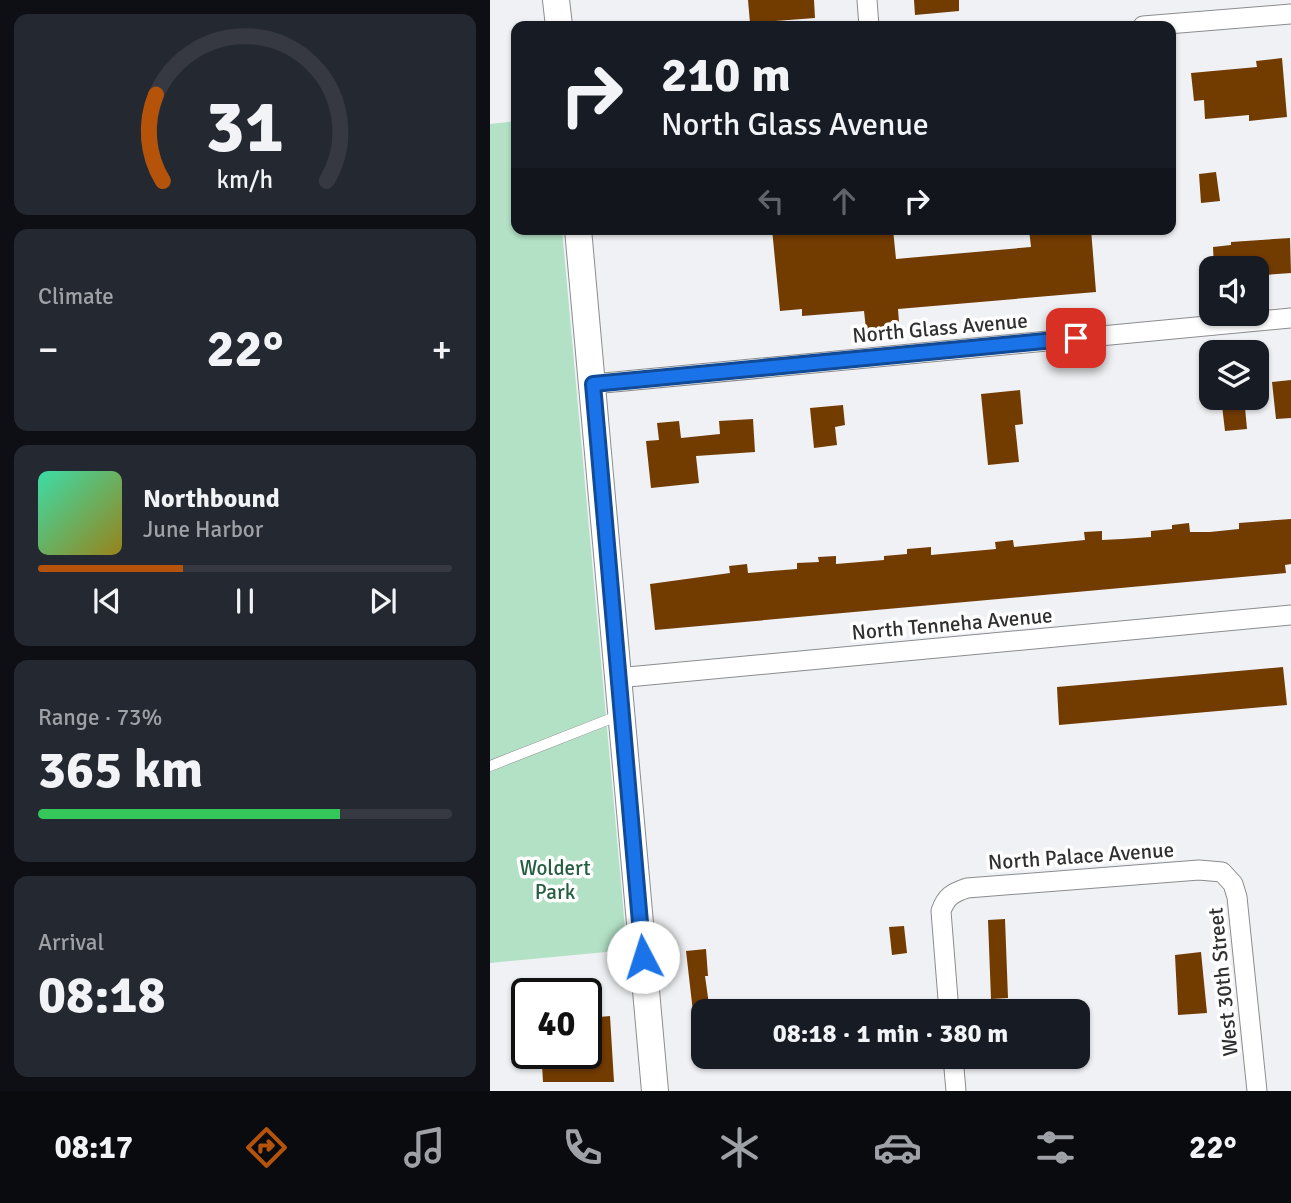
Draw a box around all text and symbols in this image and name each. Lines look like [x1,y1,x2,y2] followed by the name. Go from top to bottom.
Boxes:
[661,45,791,105] text: 210 m
[546,49,637,140] icon: right
[206,83,284,172] text: 31
[661,105,929,144] text: North Glass Avenue
[217,164,273,195] text: km/h
[752,182,790,220] icon: left
[825,182,863,220] icon: ahead
[898,182,936,220] icon: right
[1199,256,1269,410] map controls
[1199,256,1269,326] button: sound
[38,282,114,311] text: Climate
[851,307,1029,349] street label: North Glass Avenue
[1046,308,1106,368] pin
[207,317,283,381] text: 22°
[1057,319,1095,357] icon: arrive
[38,326,59,373] text: −
[431,326,452,373] text: +
[1199,340,1269,410] button: layers
[143,483,280,515] text: Northbound
[143,515,263,544] text: June Harbor
[88,582,126,620] icon: previous
[226,582,264,620] icon: pause
[364,582,402,620] icon: next
[850,602,1054,646] street label: North Tenneha Avenue
[38,703,162,732] text: Range · 73%
[38,738,203,802] text: 365 km
[987,837,1175,875] street label: North Palace Avenue
[519,855,591,905] park label: Woldert Park
[1202,906,1244,1058] street label: West 30th Street
[606,920,680,994] position arrow
[38,928,104,957] text: Arrival
[38,963,166,1027] text: 08:18
[511,978,602,1069] speed limit sign: 40
[773,1018,1008,1050] text: 08:18 · 1 min · 380 m
[242,1123,291,1172] icon: directions
[400,1123,449,1172] icon: music
[558,1123,607,1172] icon: phone
[715,1123,764,1172] icon: climate
[873,1123,922,1172] icon: car
[1031,1123,1080,1172] icon: filters
[54,1128,133,1167] text: 08:17
[1189,1128,1236,1167] text: 22°

